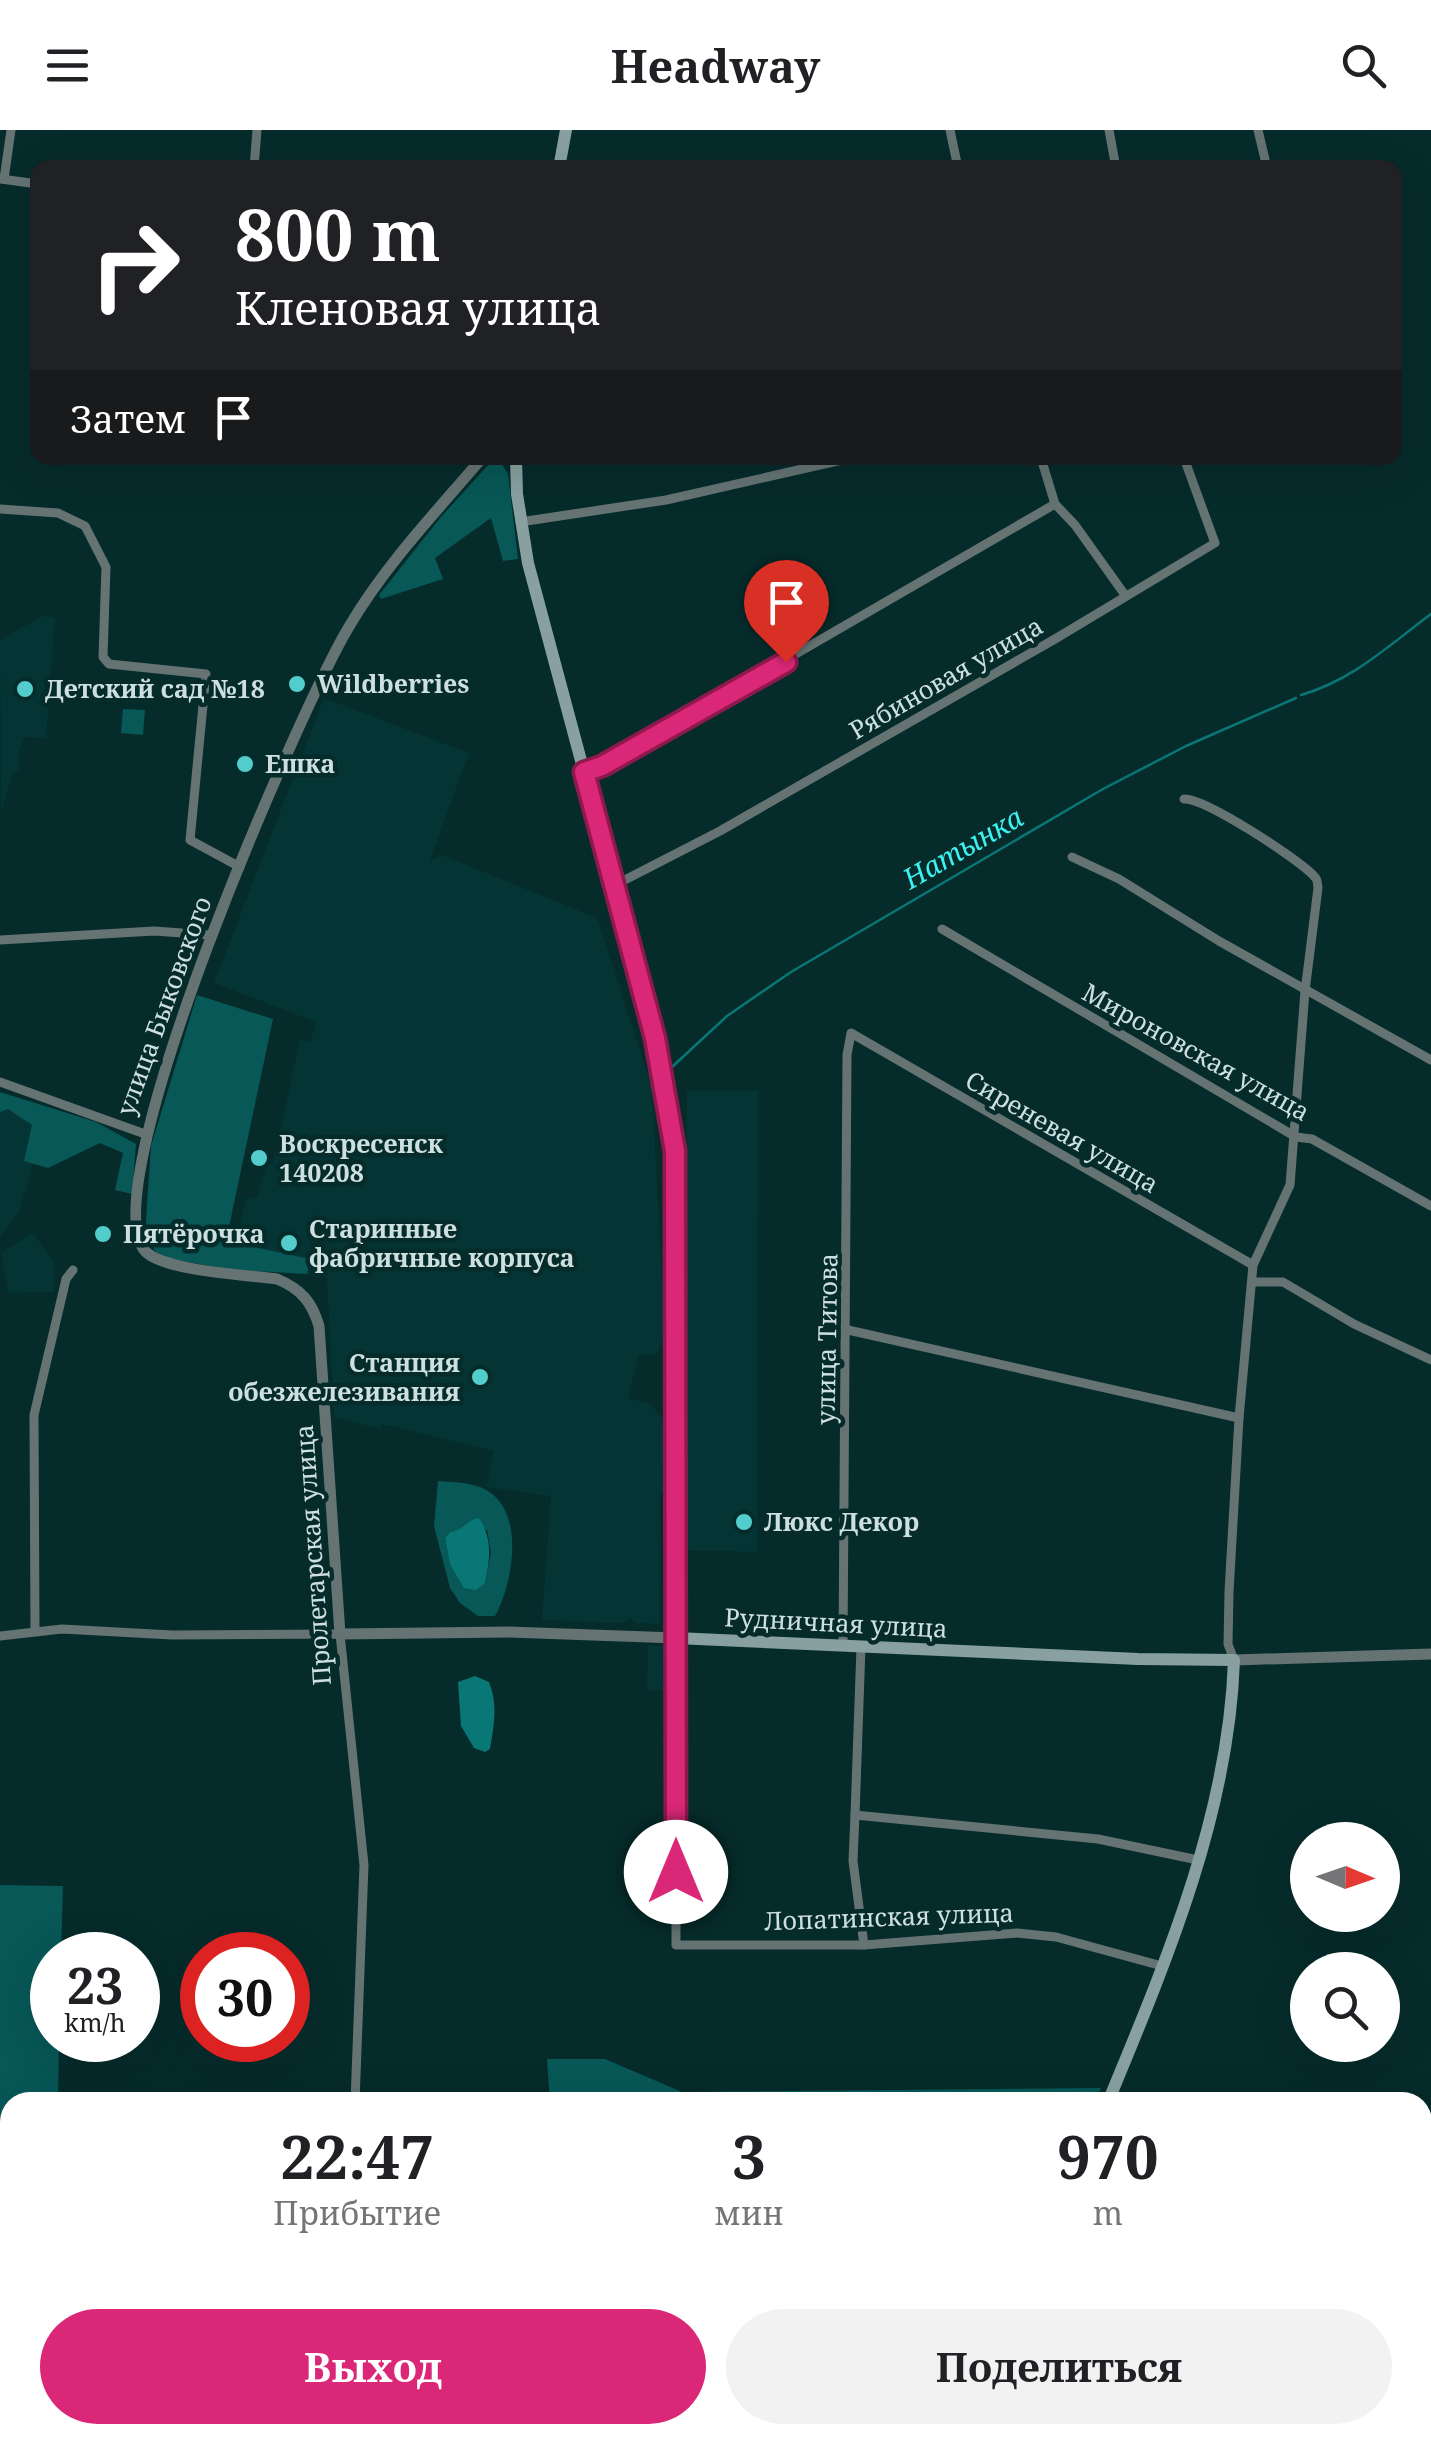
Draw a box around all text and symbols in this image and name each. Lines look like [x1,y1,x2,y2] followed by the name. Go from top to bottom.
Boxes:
[611,35,820,96] text: Headway
[40,38,95,93] icon: menu
[1336,38,1391,93] icon: search
[235,186,441,282] text: 800 m
[70,200,200,330] icon: right
[235,277,601,338] text: Кленовая улица
[206,390,261,445] icon: arrive
[70,392,186,444] text: Затем
[744,560,829,663] pin
[759,575,814,630] icon: arrive
[843,608,1048,746] street label: Рябиновая улица
[317,666,469,700] place label: Wildberries
[45,671,265,705] place label: Детский сад №18
[286,673,308,695] marker: Wildberries
[14,678,36,700] marker: Детский сад №18
[265,746,335,780] place label: Ешка
[234,753,256,775] marker: Ешка
[895,797,1030,897] water label: Натынка
[108,891,219,1120] street label: улица Быковского
[1077,974,1316,1128] street label: Мироновская улица
[960,1062,1165,1200] street label: Сиреневая улица
[279,1126,443,1189] place label: Воскресенск 140208
[248,1147,270,1169] marker: Воскресенск 140208
[309,1211,575,1274] place label: Старинные фабричные корпуса
[123,1216,264,1250] place label: Пятёрочка
[92,1223,114,1245] marker: Пятёрочка
[278,1232,300,1254] marker: Старинные фабричные корпуса
[808,1253,844,1425] street label: улица Титова
[228,1345,460,1408] place label: Станция обезжелезивания
[469,1366,491,1388] marker: Станция обезжелезивания
[286,1423,338,1687] street label: Пролетарская улица
[764,1504,919,1538] place label: Люкс Декор
[733,1511,755,1533] marker: Люкс Декор
[724,1599,948,1645] street label: Рудничная улица
[624,1820,728,1924] position arrow
[1290,1822,1400,1932] north arrow
[1290,1822,1400,2062] map controls
[764,1895,1014,1937] street label: Лопатинская улица
[180,1932,310,2062] speed limit sign: 30
[67,1951,123,2019] text: 23
[1290,1952,1400,2062] button: search
[64,2005,126,2039] text: km/h
[280,2115,434,2197] text: 22:47
[732,2115,766,2197] text: 3
[1057,2115,1159,2197] text: 970
[273,2191,441,2234] text: Прибытие
[714,2191,784,2234] text: мин
[1093,2191,1123,2234] text: m
[40,2309,706,2424] button: Выход
[726,2309,1392,2424] button: Поделиться

